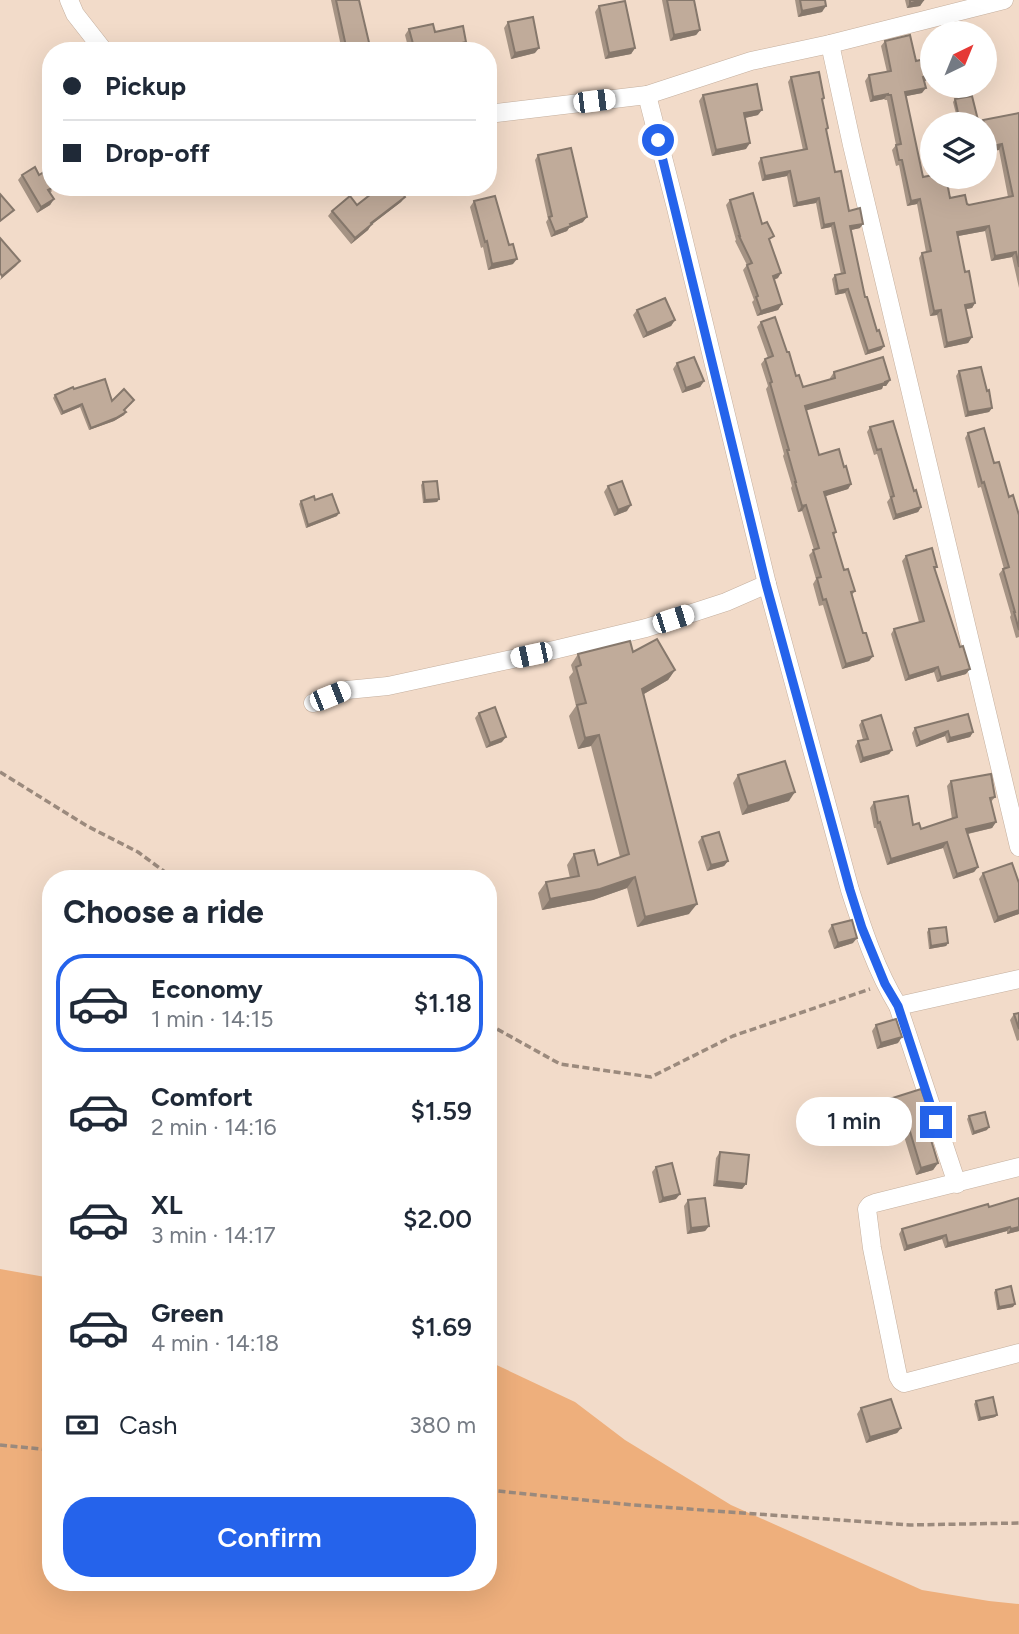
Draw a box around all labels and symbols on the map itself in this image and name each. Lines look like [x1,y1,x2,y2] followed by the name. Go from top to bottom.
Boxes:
[920,21,998,98] north arrow
[572,88,617,114] car
[642,124,674,156] route start
[650,603,697,635] car
[509,640,554,670] car
[307,678,354,714] car
[796,1098,912,1146] callout: 1 min
[920,1106,952,1138] route end

